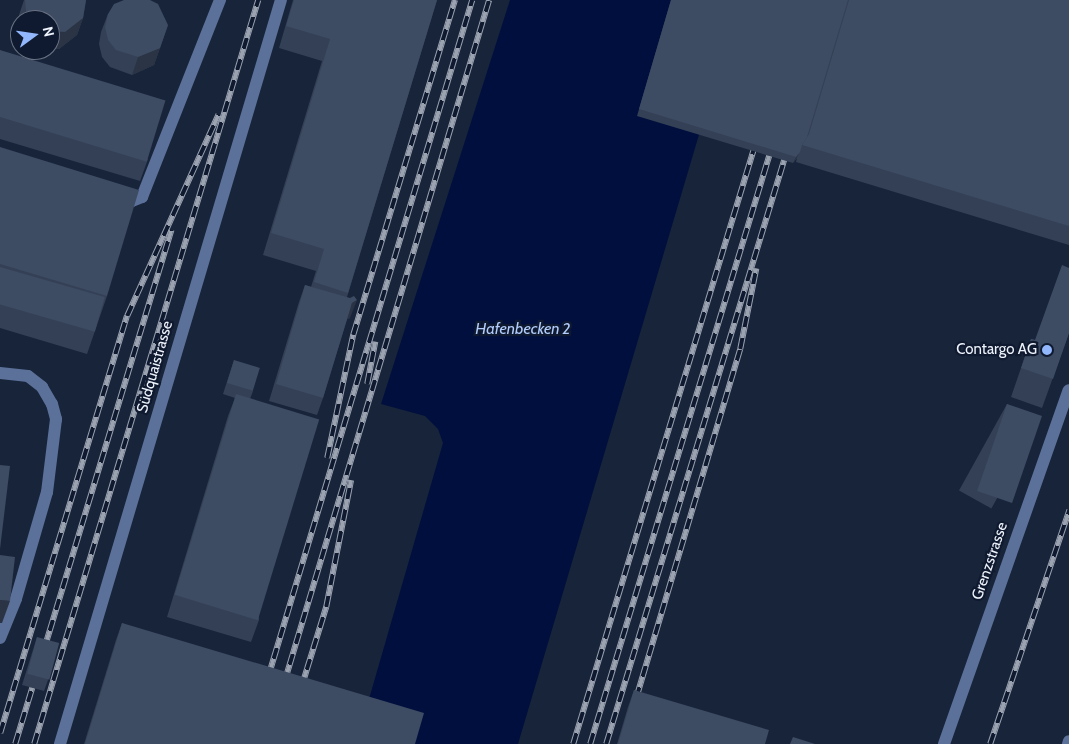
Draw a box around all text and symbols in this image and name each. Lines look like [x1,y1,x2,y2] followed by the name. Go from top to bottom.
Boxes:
[10,10,60,60] north arrow
[39,25,59,39] text: N
[133,319,177,415] street label: Südquaistrasse
[475,319,571,339] water label: Hafenbecken 2
[956,341,1037,359] place label: Contargo AG
[1041,344,1053,356] marker: Contargo AG
[968,520,1012,602] street label: Grenzstrasse

